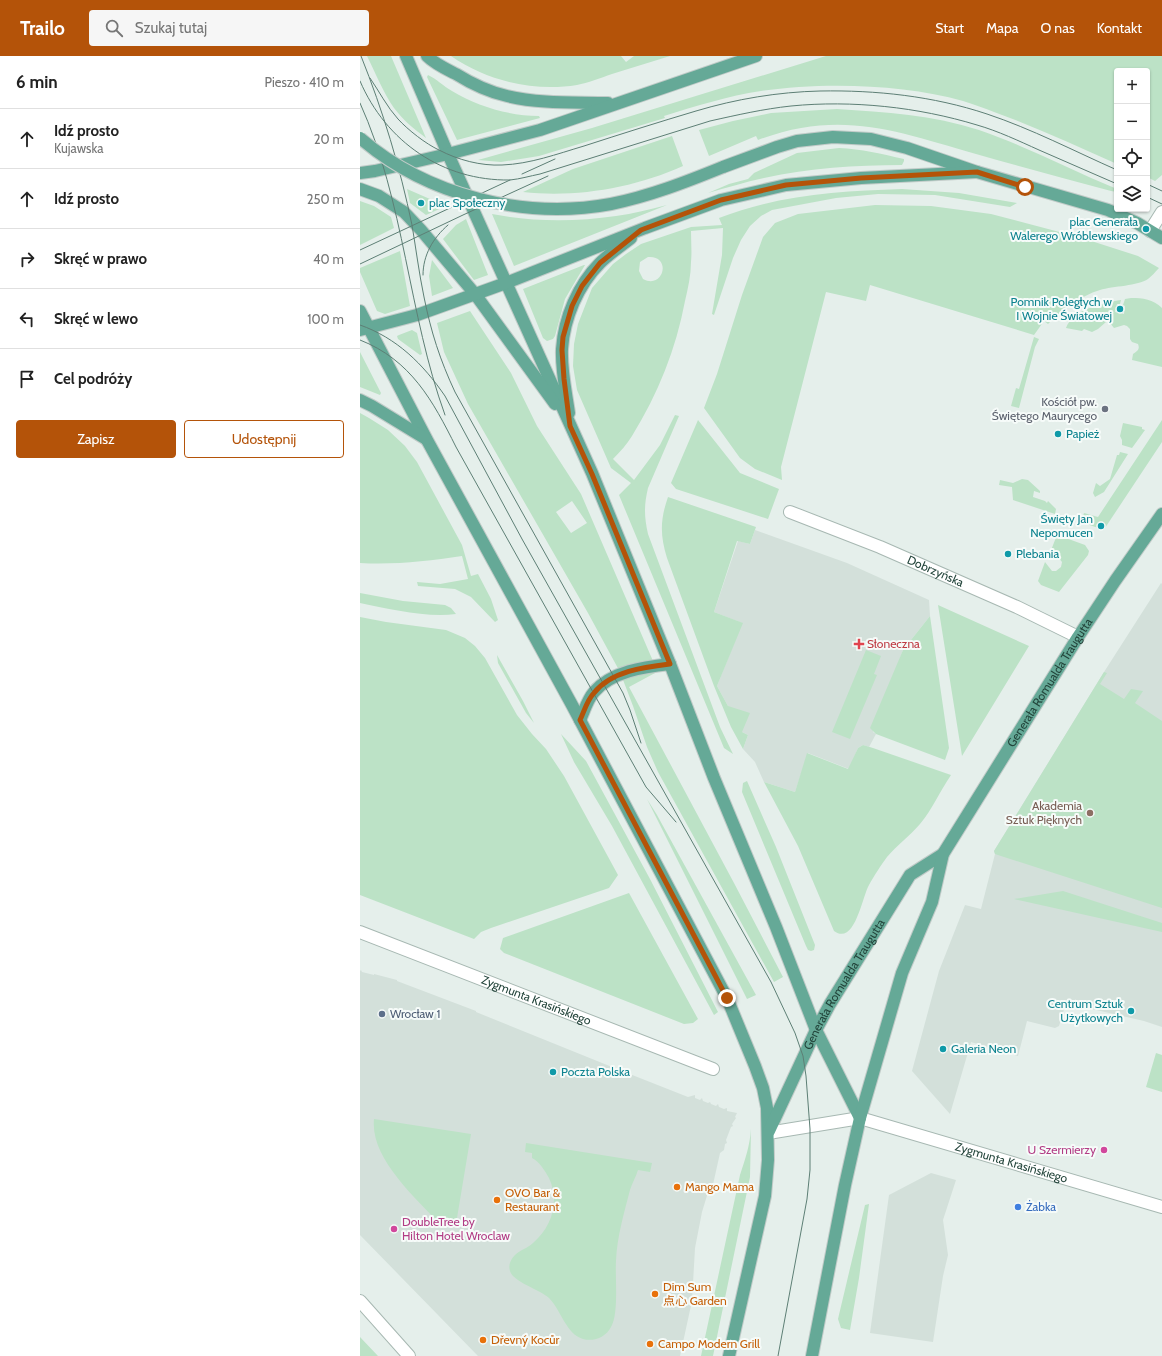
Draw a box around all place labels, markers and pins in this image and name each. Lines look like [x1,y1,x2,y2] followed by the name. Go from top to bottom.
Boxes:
[429,195,505,210] place label: plac Społeczny
[416,198,426,208] marker: plac Społeczny
[1010,214,1138,243] place label: plac Generała Walerego Wróblewskiego
[1141,224,1151,234] marker: plac Generała Walerego Wróblewskiego
[1011,294,1112,323] place label: Pomnik Poległych w I Wojnie Światowej
[1115,304,1125,314] marker: Pomnik Poległych w I Wojnie Światowej
[992,394,1097,423] place label: Kościół pw. Świętego Maurycego
[1100,404,1110,414] marker: Kościół pw. Świętego Maurycego
[1066,426,1100,441] place label: Papież
[1053,429,1063,439] marker: Papież
[1030,511,1093,540] place label: Święty Jan Nepomucen
[1096,521,1106,531] marker: Święty Jan Nepomucen
[1016,546,1059,561] place label: Plebania
[1003,549,1013,559] marker: Plebania
[867,636,920,651] place label: Słoneczna
[854,639,864,649] marker: Słoneczna
[1006,798,1082,827] place label: Akademia Sztuk Pięknych
[1085,808,1095,818] marker: Akademia Sztuk Pięknych
[1047,996,1124,1025] place label: Centrum Sztuk Użytkowych
[390,1006,440,1021] place label: Wrocław 1
[1126,1006,1136,1016] marker: Centrum Sztuk Użytkowych
[377,1009,387,1019] marker: Wrocław 1
[951,1041,1017,1056] place label: Galeria Neon
[938,1044,948,1054] marker: Galeria Neon
[561,1064,630,1079] place label: Poczta Polska
[548,1067,558,1077] marker: Poczta Polska
[1028,1142,1096,1157] place label: U Szermierzy
[1099,1145,1109,1155] marker: U Szermierzy
[685,1179,754,1194] place label: Mango Mama
[672,1182,682,1192] marker: Mango Mama
[505,1185,561,1214] place label: OVO Bar & Restaurant
[492,1195,502,1205] marker: OVO Bar & Restaurant
[1026,1199,1056,1214] place label: Żabka
[1013,1202,1023,1212] marker: Żabka
[402,1214,510,1243] place label: DoubleTree by Hilton Hotel Wroclaw
[389,1224,399,1234] marker: DoubleTree by Hilton Hotel Wroclaw
[663,1279,727,1308] place label: Dim Sum 点心 Garden
[650,1289,660,1299] marker: Dim Sum 点心 Garden
[491,1332,560,1347] place label: Dřevný Kocůr
[478,1335,488,1345] marker: Dřevný Kocůr
[658,1336,760,1351] place label: Campo Modern Grill
[645,1339,655,1349] marker: Campo Modern Grill

